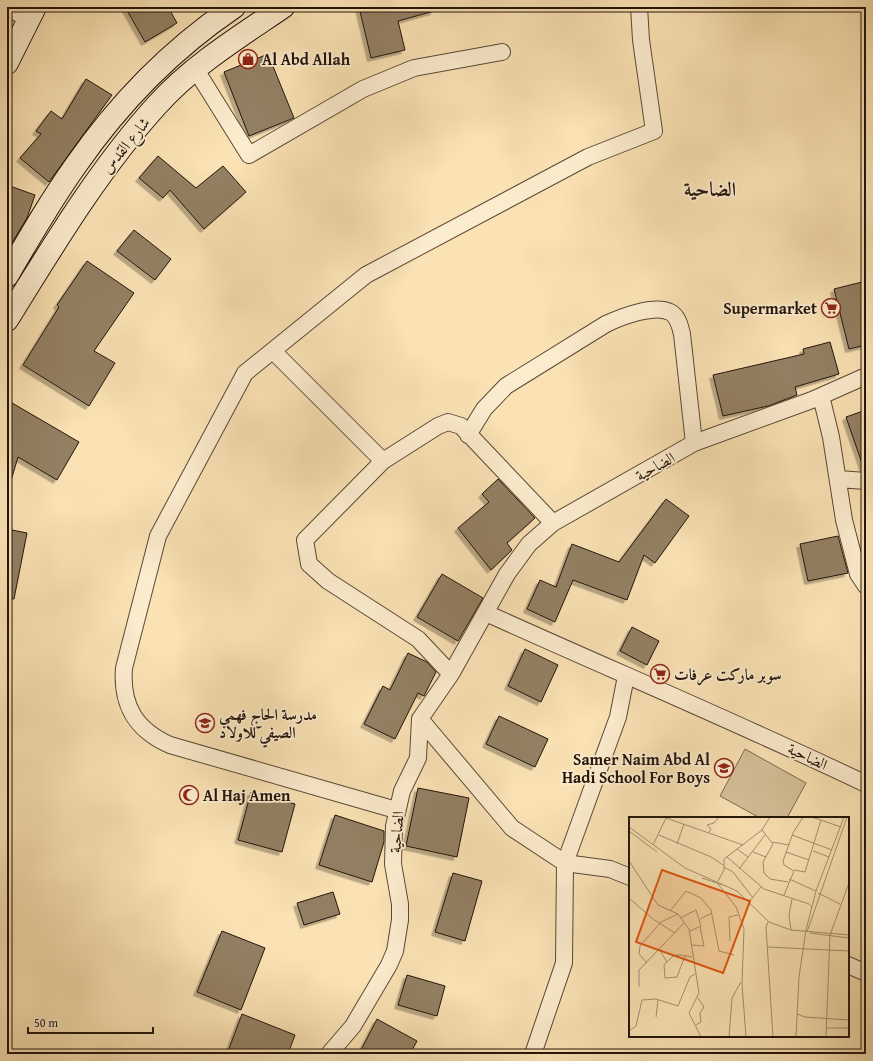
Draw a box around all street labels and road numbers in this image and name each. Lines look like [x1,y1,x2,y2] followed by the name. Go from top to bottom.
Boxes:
[95,111,157,180] street label: شارع القدس
[631,445,679,487] street label: الضاحية
[784,736,832,776] street label: الضاحية
[382,810,410,854] street label: الضاحية

